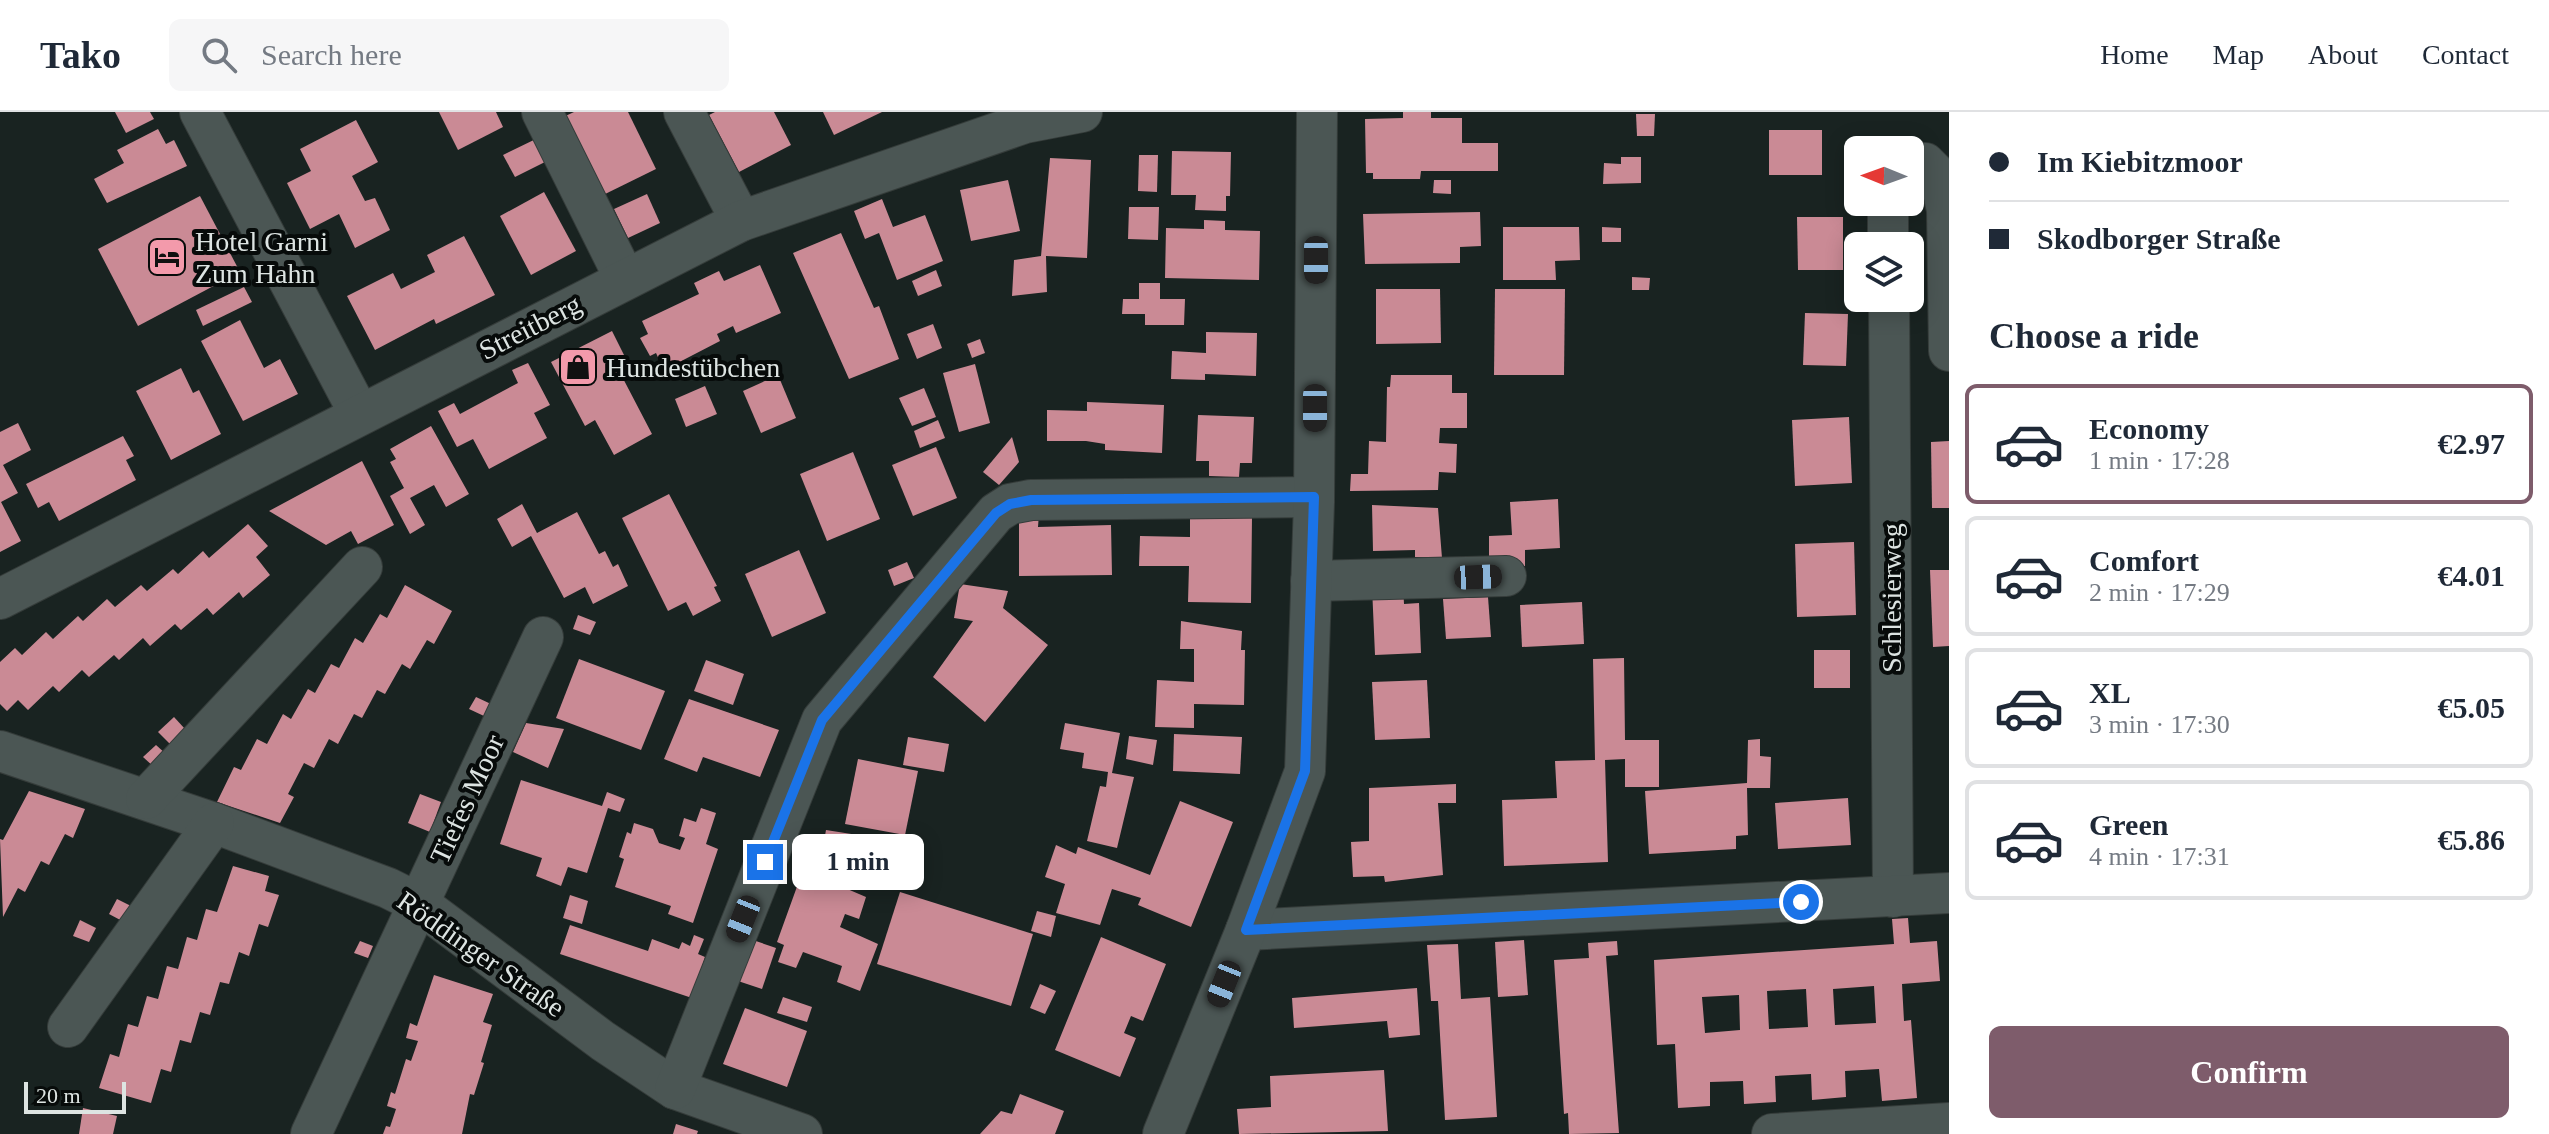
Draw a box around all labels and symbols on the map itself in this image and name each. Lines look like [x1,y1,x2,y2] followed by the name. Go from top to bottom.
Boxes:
[1844,136,1924,216] north arrow
[195,226,328,289] place label: Hotel Garni Zum Hahn
[146,236,188,278] hotel icon: Hotel Garni Zum Hahn
[1304,236,1328,284] car
[474,288,586,366] street label: Streitberg
[557,346,599,388] shop icon: Hundestübchen
[606,352,780,383] place label: Hundestübchen
[1303,384,1327,432] car
[1876,523,1907,673] street label: Schlesierweg
[1454,564,1502,590] car
[424,729,511,868] street label: Tiefes Moor
[793,834,925,890] callout: 1 min
[747,844,783,880] route end
[1783,884,1819,920] route start
[392,885,570,1023] street label: Röddinger Straße
[723,892,763,946] car
[1204,957,1244,1011] car
[24,1078,126,1114] scale bar

